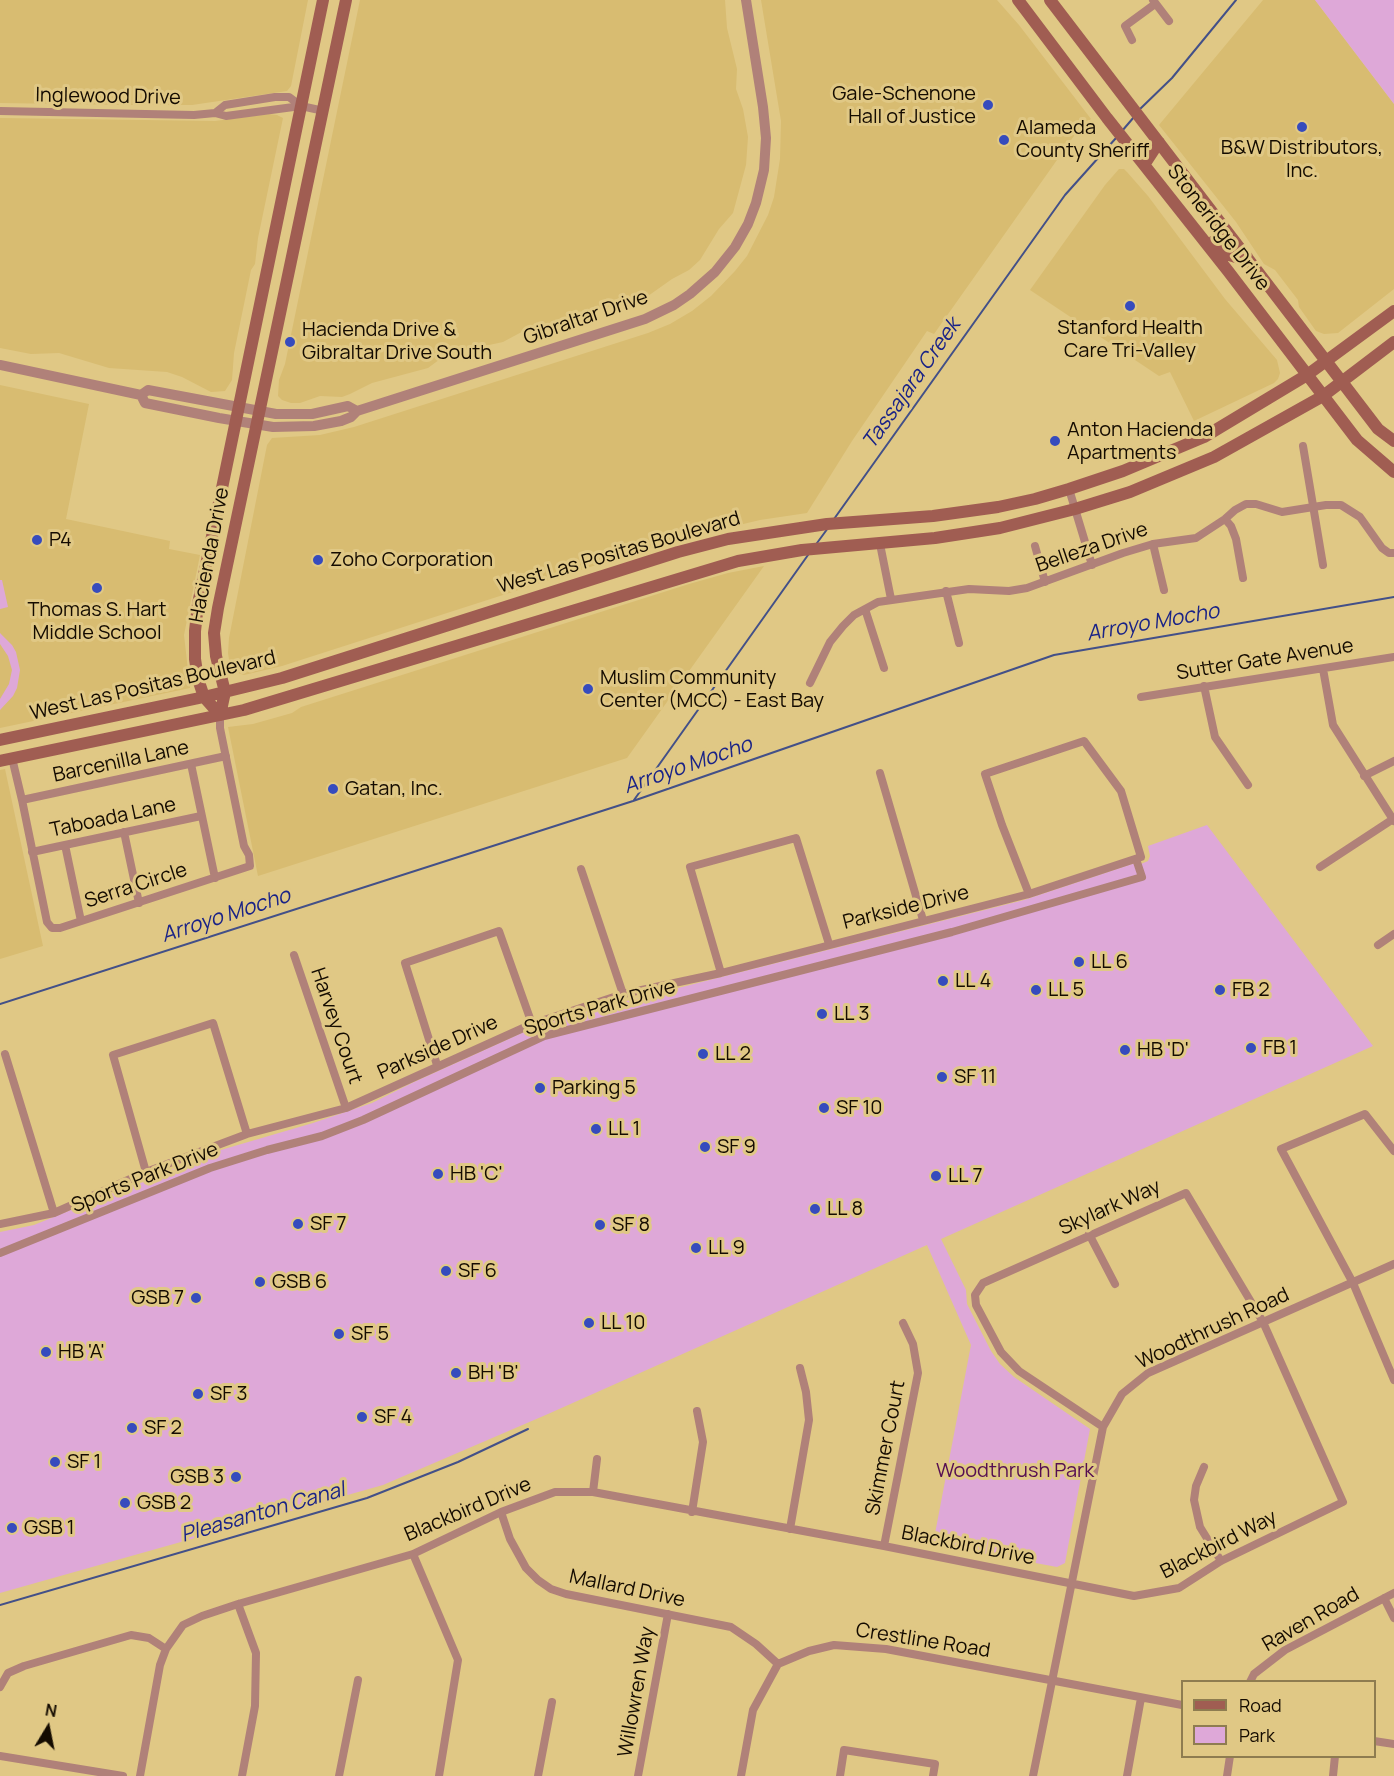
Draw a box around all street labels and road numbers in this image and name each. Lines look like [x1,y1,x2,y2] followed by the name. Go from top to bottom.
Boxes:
[35,84,181,110] street label: Inglewood Drive
[1161,160,1275,296] street label: Stoneridge Drive
[520,285,652,351] street label: Gibraltar Drive
[185,485,235,625] street label: Hacienda Drive
[495,507,743,599] street label: West Las Positas Boulevard
[1033,518,1151,578] street label: Belleza Drive
[1175,634,1355,686] street label: Sutter Gate Avenue
[28,646,278,726] street label: West Las Positas Boulevard
[51,736,191,788] street label: Barcenilla Lane
[48,793,178,843] street label: Taboada Lane
[82,858,190,914] street label: Serra Circle
[840,881,972,935] street label: Parkside Drive
[305,965,367,1087] street label: Harvey Court
[522,975,678,1041] street label: Sports Park Drive
[374,1011,502,1085] street label: Parkside Drive
[68,1138,222,1218] street label: Sports Park Drive
[1056,1175,1164,1241] street label: Skylark Way
[1133,1283,1293,1375] street label: Woodthrush Road
[861,1379,911,1517] street label: Skimmer Court
[401,1473,535,1547] street label: Blackbird Drive
[1157,1505,1281,1585] street label: Blackbird Way
[899,1521,1037,1571] street label: Blackbird Drive
[567,1565,687,1613] street label: Mallard Drive
[1258,1583,1364,1657] street label: Raven Road
[854,1619,992,1663] street label: Crestline Road
[614,1625,660,1759] street label: Willowren Way

